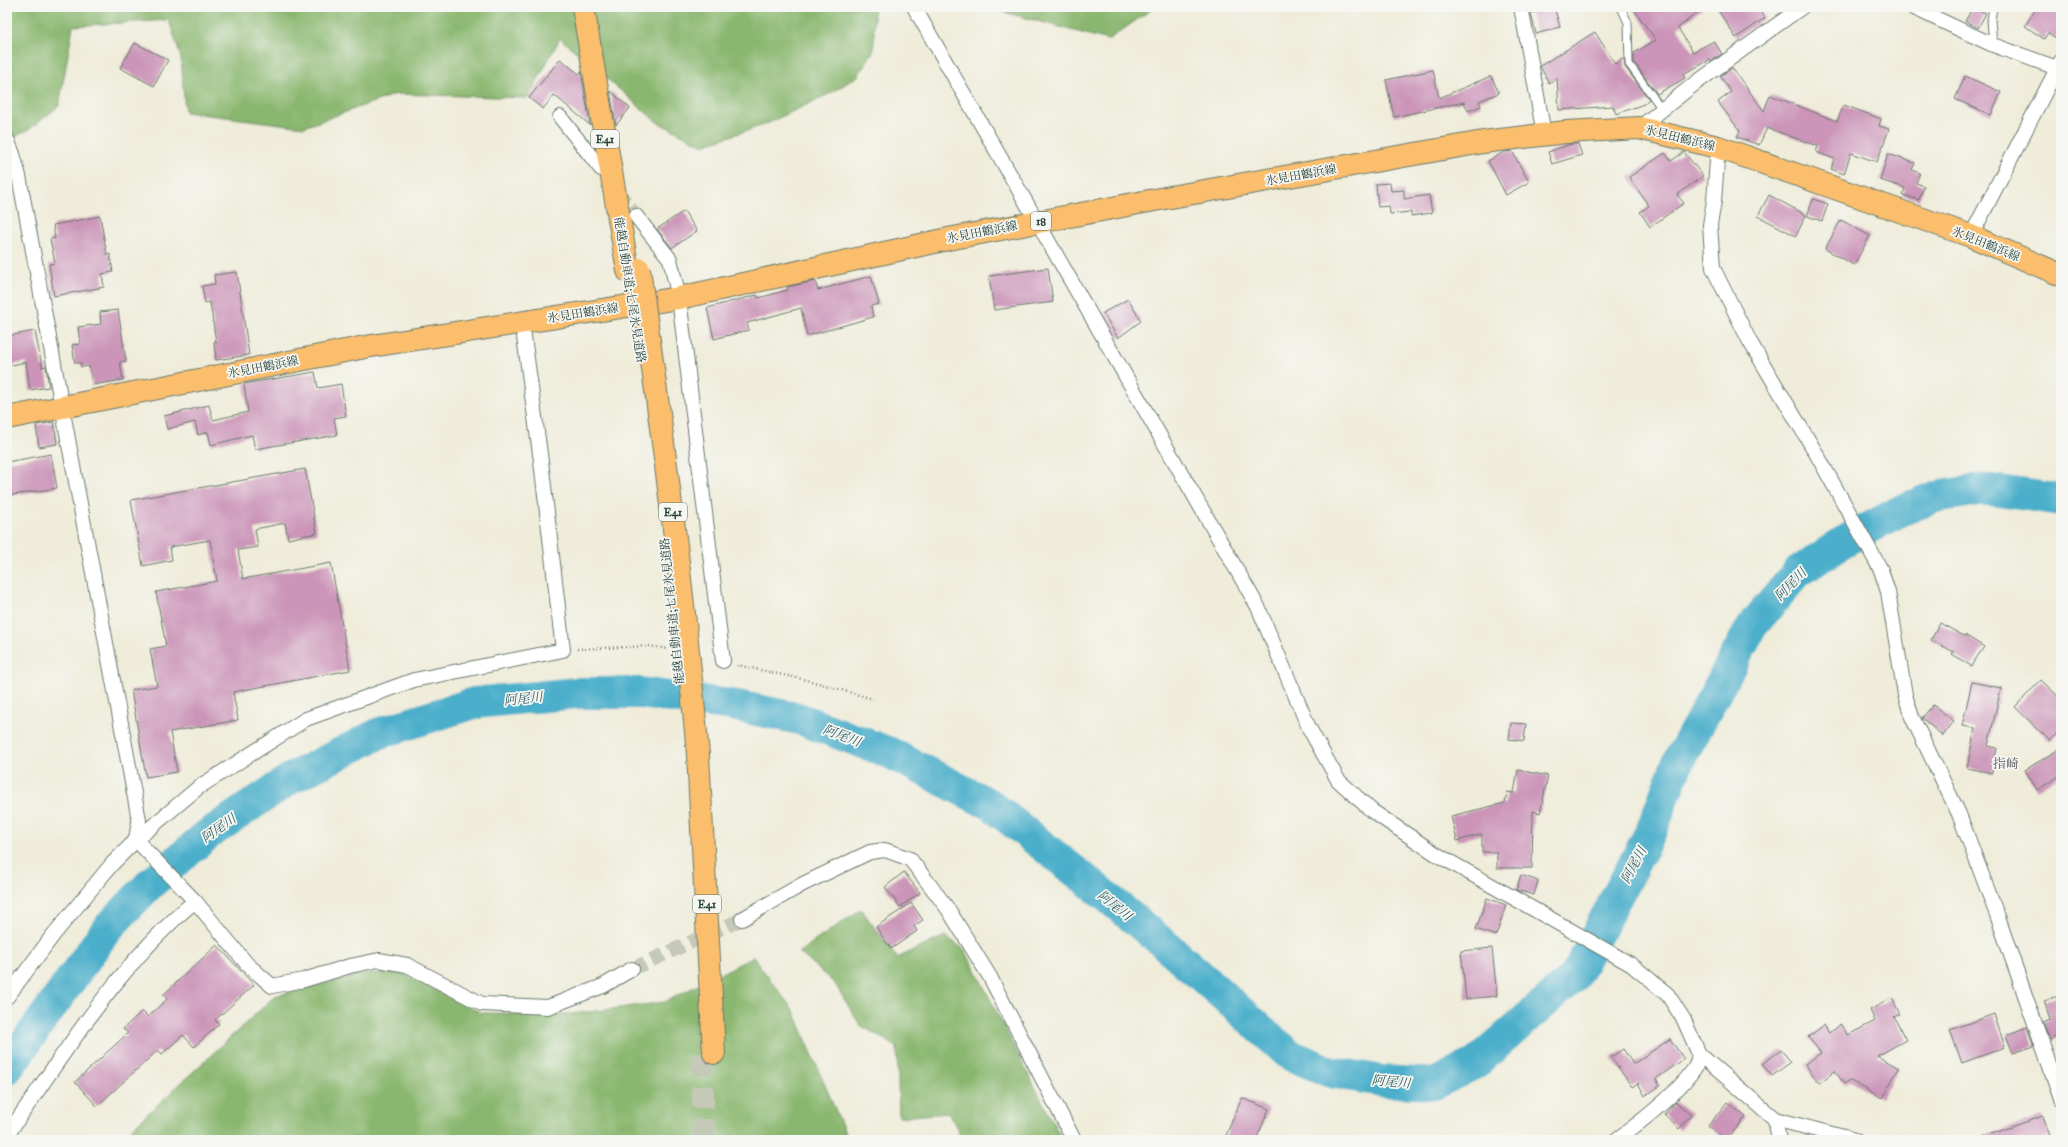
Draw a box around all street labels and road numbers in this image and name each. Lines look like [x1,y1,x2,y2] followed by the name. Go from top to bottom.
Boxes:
[1643,122,1717,154] street label: 氷見田鶴浜線
[591,130,619,148] road number: E41
[1264,162,1338,188] street label: 氷見田鶴浜線
[1031,212,1051,230] road number: 18
[612,216,648,364] street label: 能越自動車道;七尾氷見道路
[945,218,1019,246] street label: 氷見田鶴浜線
[1950,224,2022,264] street label: 氷見田鶴浜線
[546,300,620,326] street label: 氷見田鶴浜線
[226,353,300,381] street label: 氷見田鶴浜線
[659,503,687,521] road number: E41
[657,537,687,685] street label: 能越自動車道;七尾氷見道路
[693,895,721,913] road number: E41

